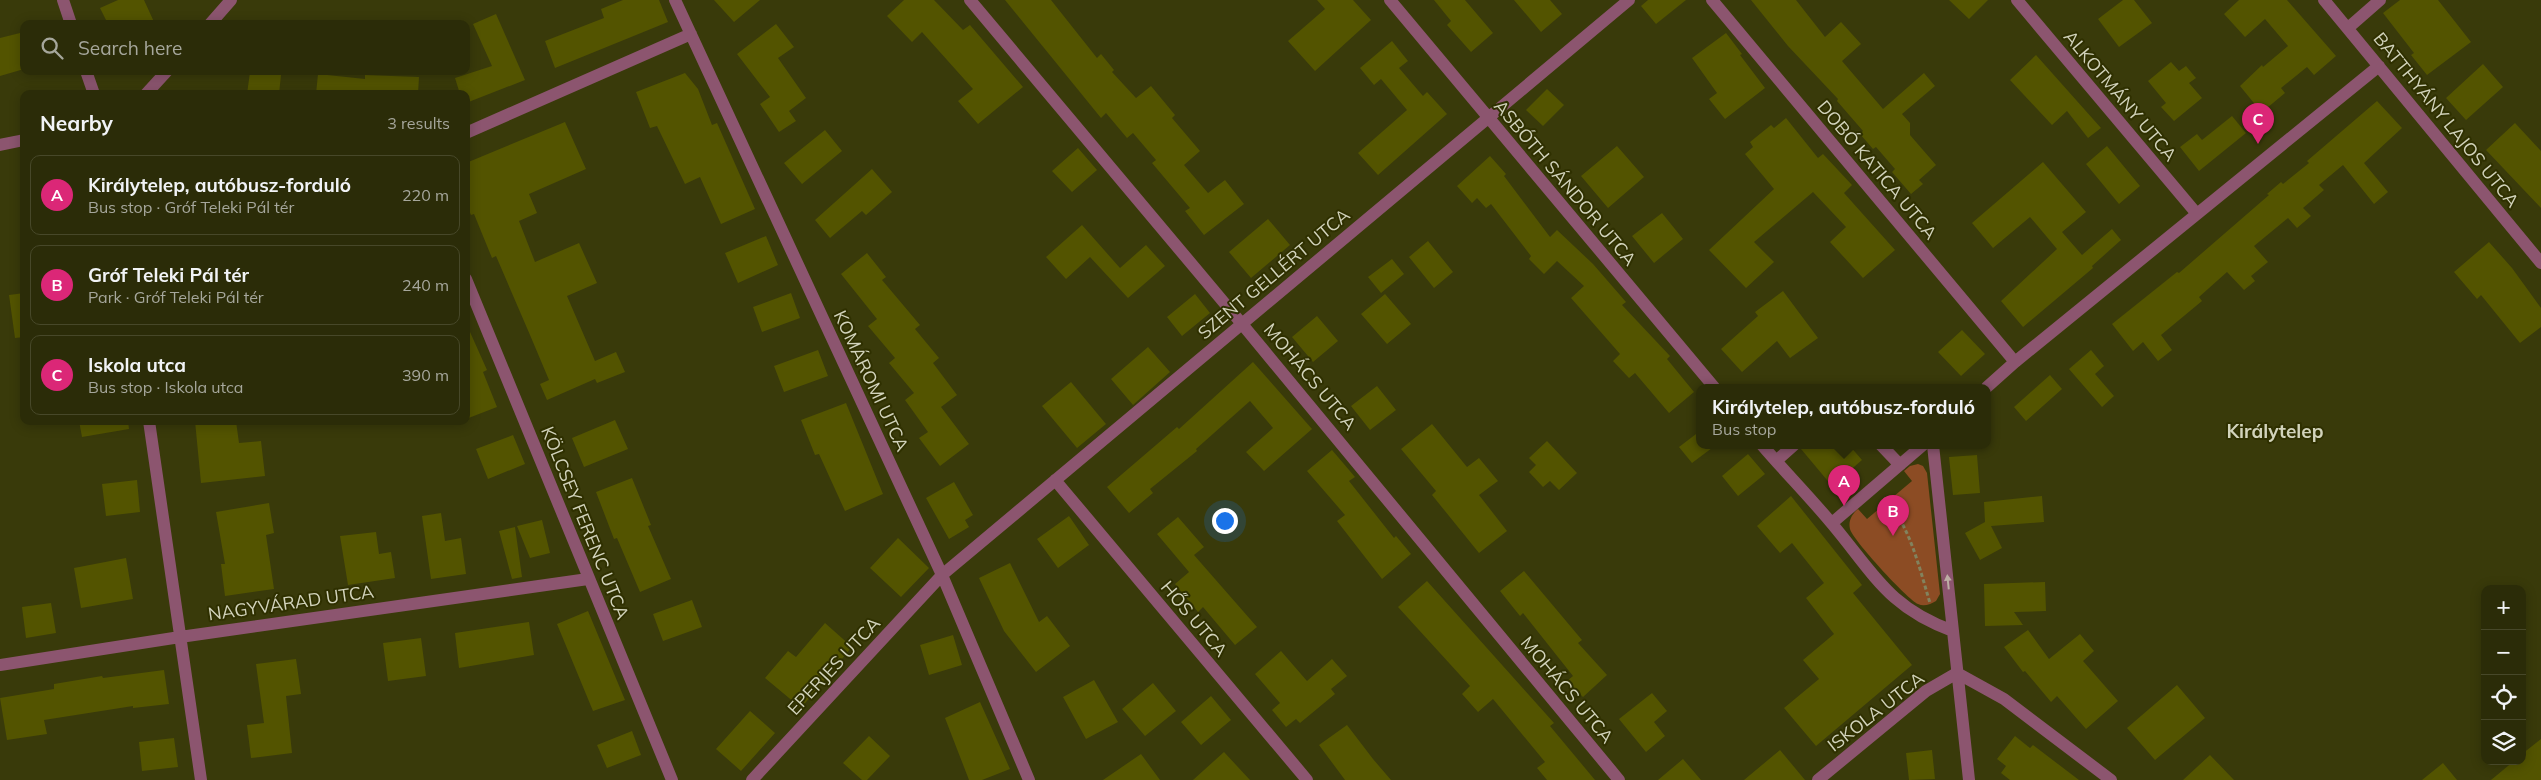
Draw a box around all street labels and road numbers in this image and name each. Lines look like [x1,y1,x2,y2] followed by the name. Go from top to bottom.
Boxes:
[2059,25,2182,166] street label: ALKOTMÁNY UTCA
[2369,27,2524,212] street label: BATTHYÁNY LAJOS UTCA
[1489,95,1642,270] street label: ASBÓTH SÁNDOR UTCA
[1812,95,1942,244] street label: DOBÓ KATICA UTCA
[1193,203,1354,344] street label: SZENT GELLÉRT UTCA
[829,307,914,455] street label: KOMÁROMI UTCA
[1259,319,1362,435] street label: MOHÁCS UTCA
[536,423,635,623] street label: KÖLCSEY FERENC UTCA
[1156,576,1233,661] street label: HŐS UTCA
[206,579,375,626] street label: NAGYVÁRAD UTCA
[782,612,885,720] street label: EPERJES UTCA
[1516,632,1619,748] street label: MOHÁCS UTCA
[1823,667,1929,757] street label: ISKOLA UTCA

